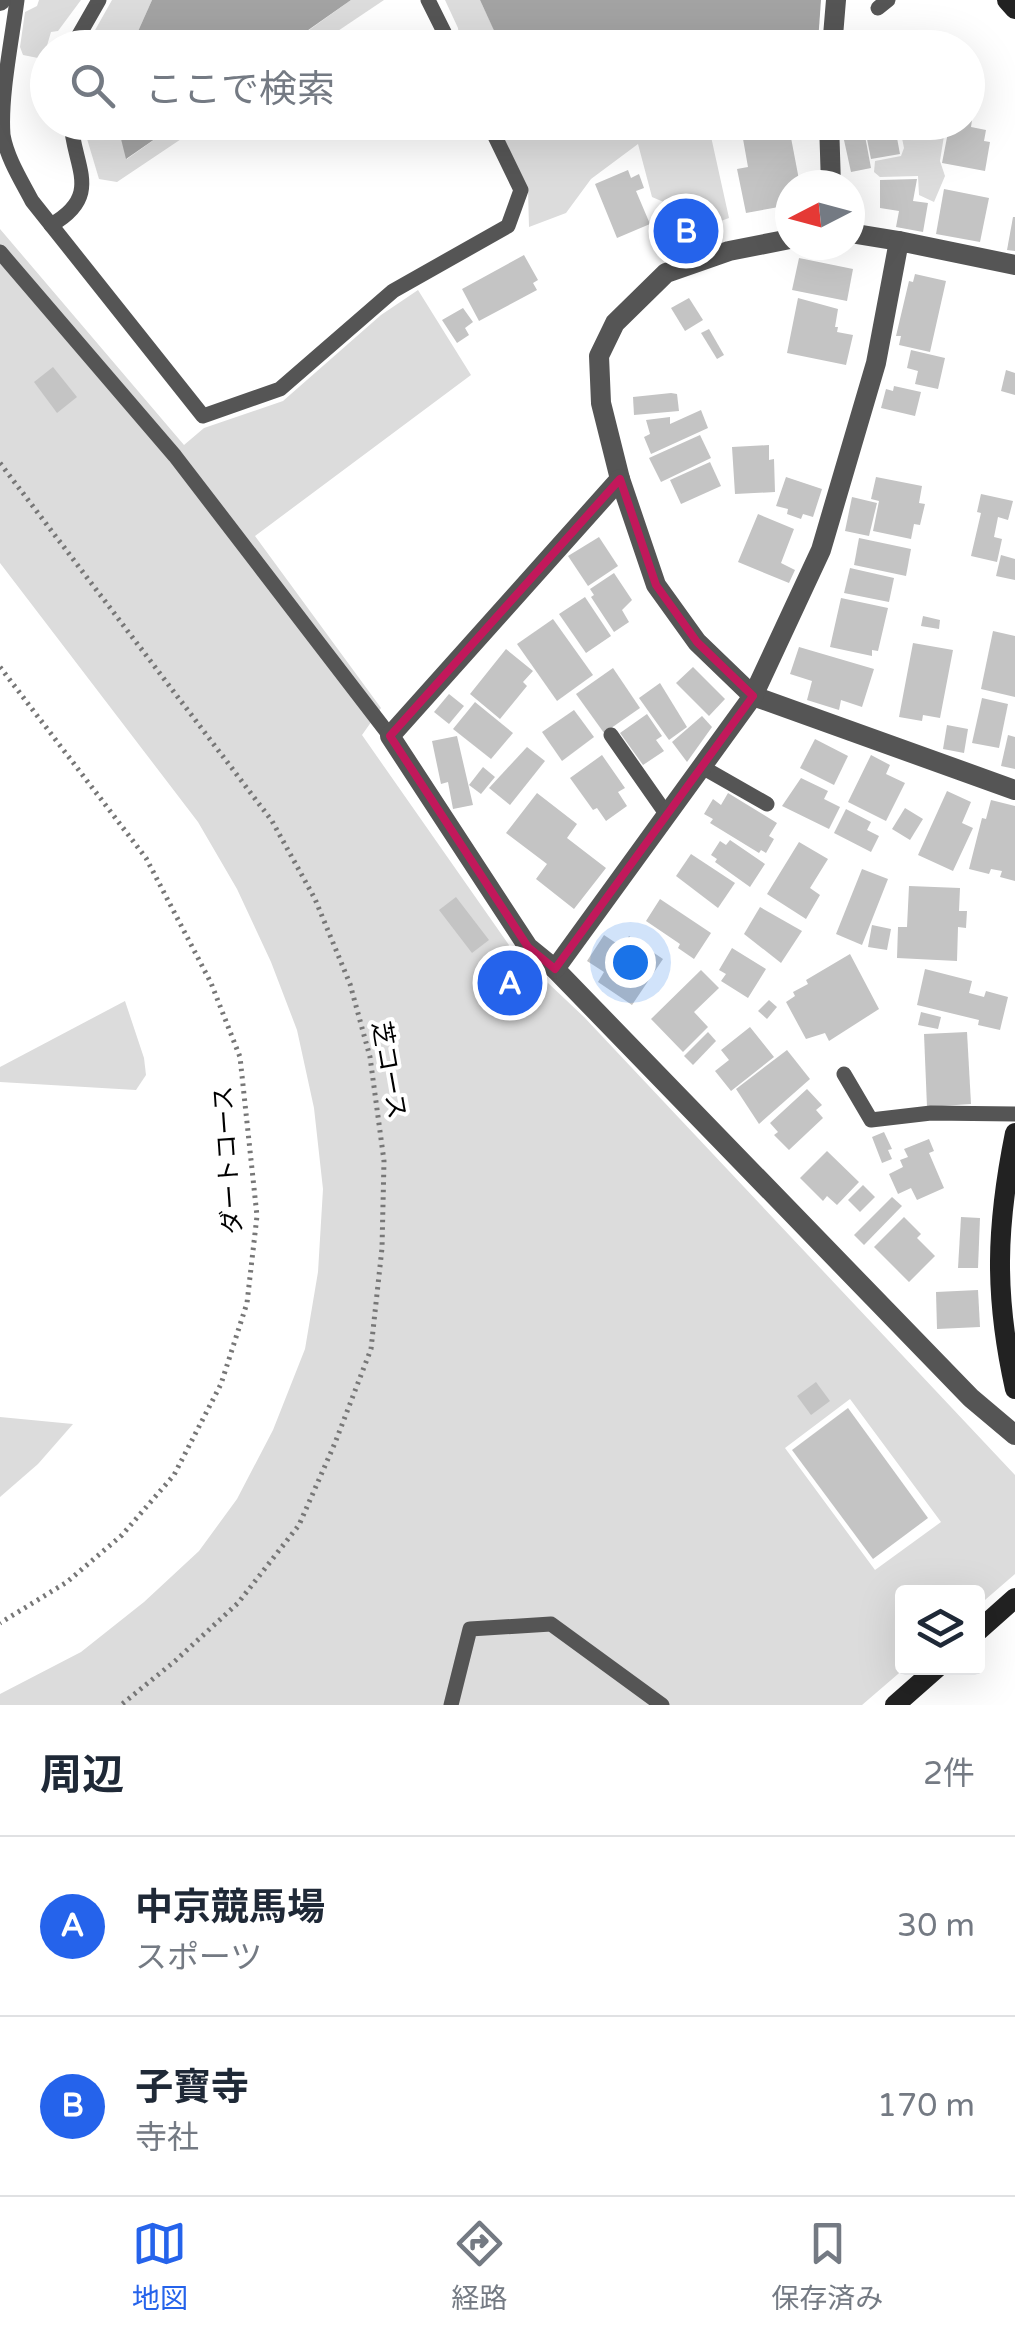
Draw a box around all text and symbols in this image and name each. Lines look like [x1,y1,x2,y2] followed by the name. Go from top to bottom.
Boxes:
[30,30,985,140] search box
[65,58,120,113] icon: search
[145,67,335,113] text: ここで検索
[775,170,865,260] north arrow
[654,194,718,268] pin: B
[605,937,656,988] your location
[478,946,542,1020] pin: A
[366,1019,412,1121] street label: 芝コース
[208,1085,248,1235] street label: ダートコース
[895,1585,985,1675] map controls
[895,1585,985,1675] button: layers
[40,1750,124,1801] text: 周辺
[923,1755,975,1793] text: 2件
[135,1885,325,1931] text: 中京競馬場
[61,1907,84,1945] text: A
[897,1907,975,1945] text: 30 m
[135,1939,262,1977] text: スポーツ
[135,2065,249,2111] text: 子寶寺
[61,2087,84,2125] text: B
[877,2087,975,2125] text: 170 m
[135,2119,199,2157] text: 寺社
[132,2216,188,2316] tab: 地図
[451,2216,507,2316] tab: 経路
[771,2216,883,2316] tab: 保存済み

